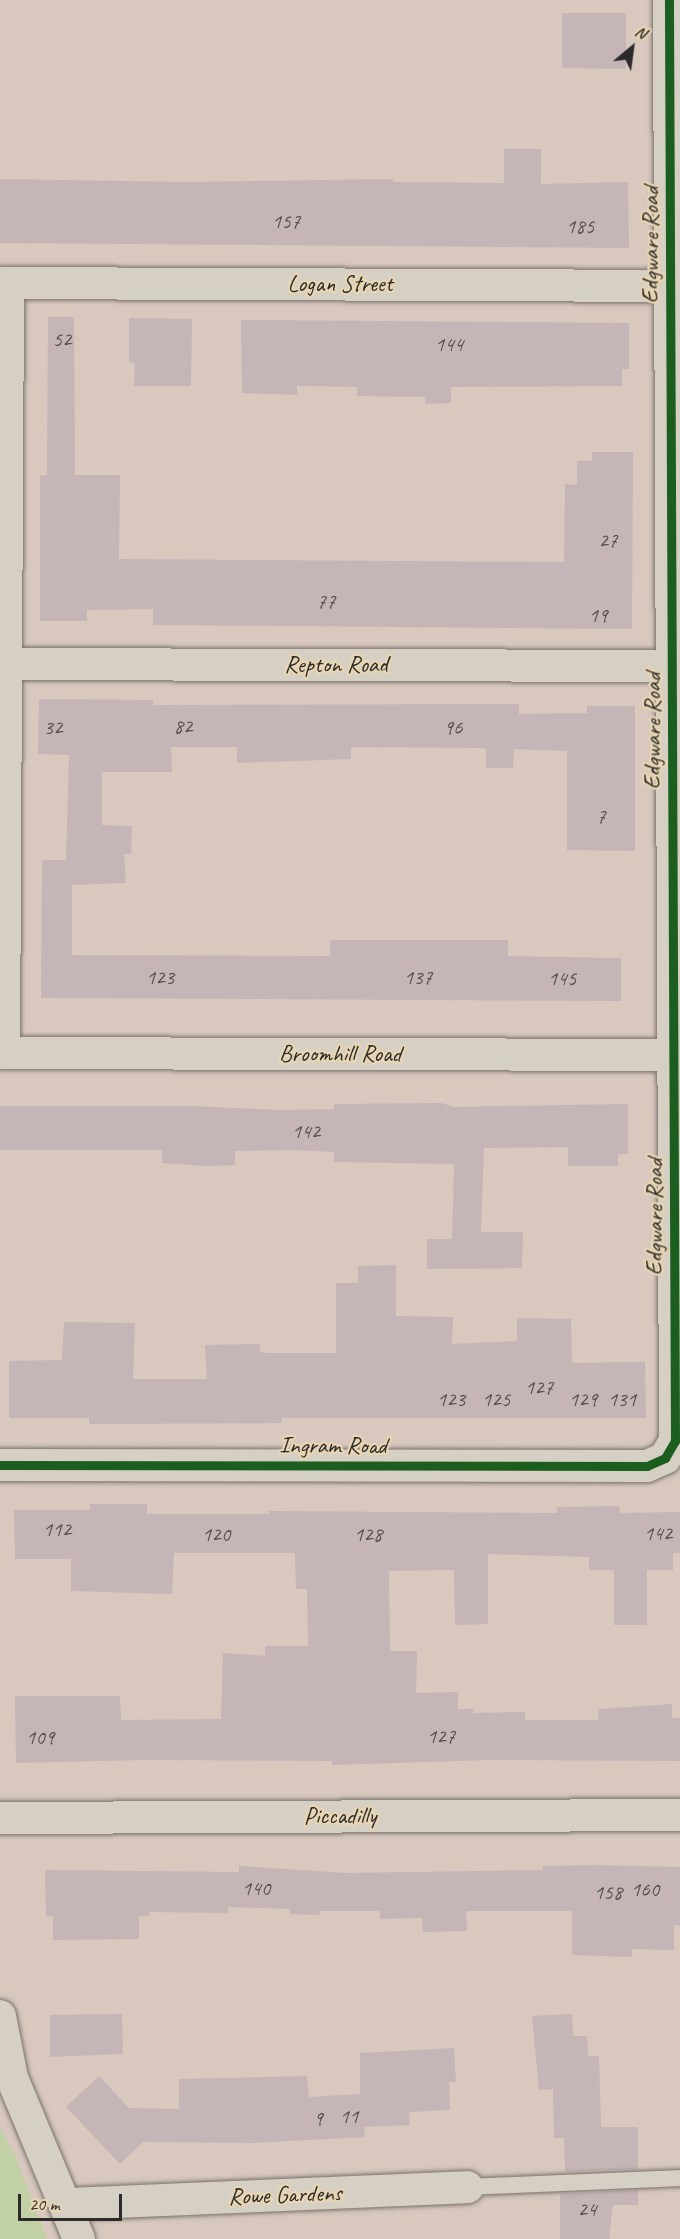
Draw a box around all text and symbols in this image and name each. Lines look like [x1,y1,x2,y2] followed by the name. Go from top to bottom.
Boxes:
[602,18,662,78] north arrow
[632,21,650,43] text: N
[637,187,665,303] street label: Edgware Road
[272,208,300,234] house number: 157
[566,213,594,239] house number: 185
[287,270,393,298] street label: Logan Street
[53,326,71,352] house number: 52
[435,331,463,357] house number: 144
[599,527,617,553] house number: 27
[317,588,335,614] house number: 77
[589,602,607,628] house number: 19
[285,651,387,679] street label: Repton Road
[639,673,667,789] street label: Edgware Road
[174,713,192,739] house number: 82
[44,714,62,740] house number: 32
[444,714,462,740] house number: 96
[596,803,606,829] house number: 7
[146,964,174,990] house number: 123
[404,964,432,990] house number: 137
[548,965,576,991] house number: 145
[279,1040,401,1068] street label: Broomhill Road
[292,1118,320,1144] house number: 142
[641,1159,669,1275] street label: Edgware Road
[525,1374,553,1400] house number: 127
[437,1386,465,1412] house number: 123
[482,1386,510,1412] house number: 125
[569,1386,597,1412] house number: 129
[608,1386,636,1412] house number: 131
[279,1432,387,1460] street label: Ingram Road
[43,1516,71,1542] house number: 112
[644,1520,672,1546] house number: 142
[202,1521,230,1547] house number: 120
[354,1521,382,1547] house number: 128
[427,1723,455,1749] house number: 127
[26,1724,54,1750] house number: 109
[304,1802,376,1830] street label: Piccadilly
[242,1875,270,1901] house number: 140
[631,1876,659,1902] house number: 160
[594,1879,622,1905] house number: 158
[340,2103,358,2129] house number: 11
[313,2105,323,2131] house number: 9
[228,2179,342,2211] street label: Rowe Gardens
[21,2182,124,2220] scale bar
[29,2193,60,2215] text: 20 m
[578,2196,596,2222] house number: 24

